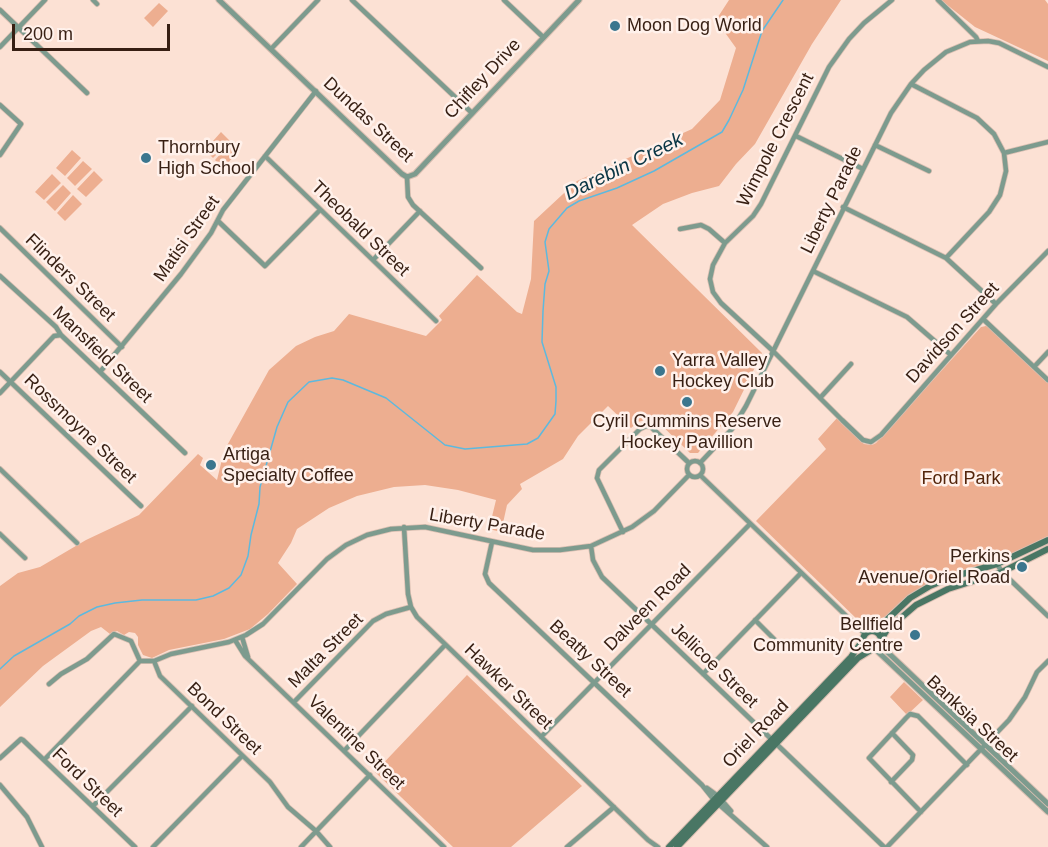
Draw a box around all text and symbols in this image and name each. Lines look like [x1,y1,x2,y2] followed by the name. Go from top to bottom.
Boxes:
[15,12,172,50] scale bar
[627,15,762,37] place label: Moon Dog World
[608,19,622,33] marker: Moon Dog World
[23,24,73,44] text: 200 m
[440,34,526,124] street label: Chifley Drive
[733,70,819,210] street label: Wimpole Crescent
[319,73,417,167] street label: Dundas Street
[561,128,687,206] water label: Darebin Creek
[158,137,255,180] place label: Thornbury High School
[797,143,867,257] street label: Liberty Parade
[139,151,153,165] marker: Thornbury High School
[306,177,414,281] street label: Theobald Street
[149,192,225,286] street label: Matisi Street
[20,230,120,326] street label: Flinders Street
[902,278,1004,388] street label: Davidson Street
[48,302,156,408] street label: Mansfield Street
[672,350,774,392] place label: Yarra Valley Hockey Club
[653,364,667,378] marker: Yarra Valley Hockey Club
[19,370,141,488] street label: Rossmoyne Street
[680,395,694,409] marker: Cyril Cummins Reserve Hockey Pavillion
[592,411,782,454] place label: Cyril Cummins Reserve Hockey Pavillion
[223,444,354,486] place label: Artiga Specialty Coffee
[204,458,218,472] marker: Artiga Specialty Coffee
[921,468,1001,490] park label: Ford Park
[427,504,547,546] street label: Liberty Parade
[858,546,1010,588] place label: Perkins Avenue/Oriel Road
[600,560,696,656] street label: Dalveen Road
[1015,560,1029,574] marker: Perkins Avenue/Oriel Road
[284,609,368,693] street label: Malta Street
[753,614,903,656] place label: Bellfield Community Centre
[545,616,635,702] street label: Beatty Street
[666,619,762,713] street label: Jellicoe Street
[908,628,922,642] marker: Bellfield Community Centre
[459,640,557,734] street label: Hawker Street
[922,671,1022,767] street label: Banksia Street
[182,678,266,760] street label: Bond Street
[303,691,409,795] street label: Valentine Street
[718,696,794,772] street label: Oriel Road
[47,744,127,822] street label: Ford Street

